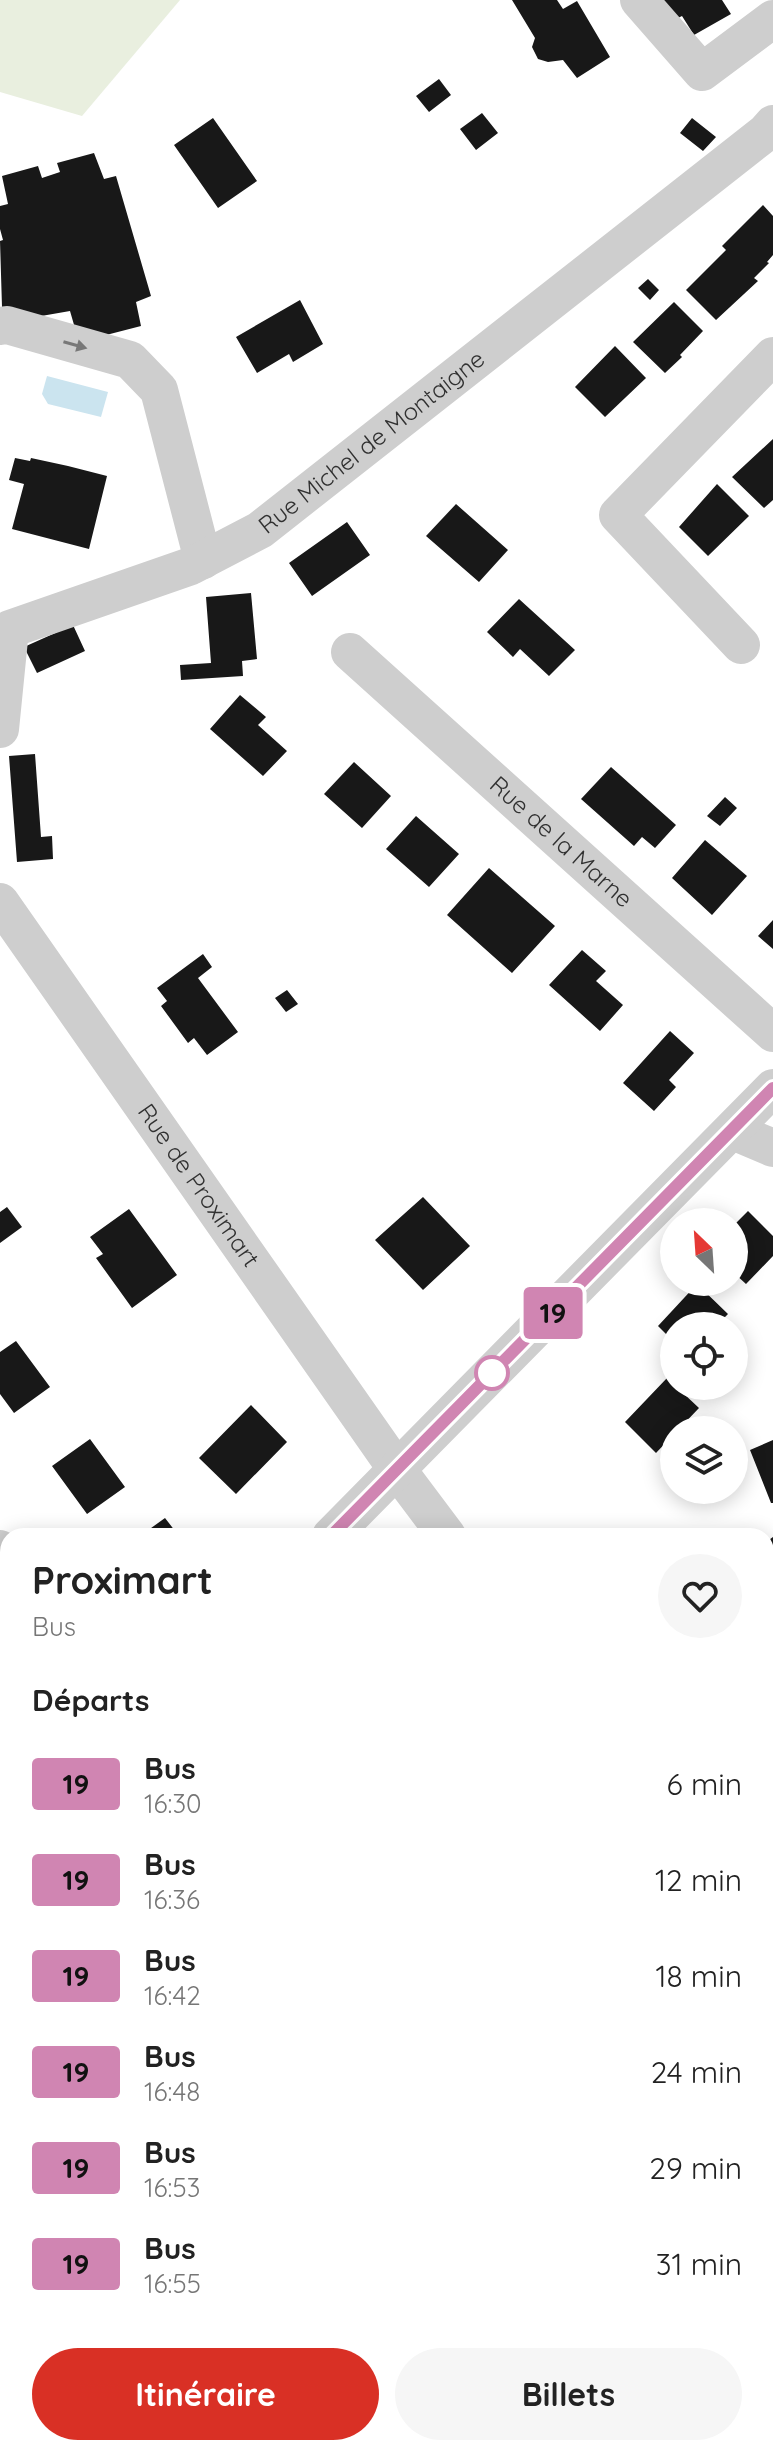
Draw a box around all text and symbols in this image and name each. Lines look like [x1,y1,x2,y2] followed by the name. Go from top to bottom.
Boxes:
[64,339,88,352] one-way arrow
[252,343,490,540] street label: Rue Michel de Montaigne
[484,769,639,913] street label: Rue de la Marne
[132,1098,267,1272] street label: Rue de Proximart
[660,1208,748,1296] north arrow
[660,1208,748,1504] map controls
[517,1287,589,1339] line badge: 19
[540,1295,566,1330] text: 19
[660,1312,748,1400] button: locate
[475,1356,509,1390] unlabelled marker
[660,1416,748,1504] button: layers
[658,1554,742,1638] button: heart
[32,1556,213,1604] text: Proximart
[32,1610,76,1643] text: Bus
[32,1681,149,1719] text: Départs
[144,1749,196,1787] text: Bus
[667,1765,742,1803] text: 6 min
[63,1766,89,1801] text: 19
[144,1787,202,1820] text: 16:30
[144,1845,196,1883] text: Bus
[655,1861,742,1899] text: 12 min
[63,1862,89,1897] text: 19
[144,1883,200,1916] text: 16:36
[144,1941,196,1979] text: Bus
[655,1957,742,1995] text: 18 min
[63,1958,89,1993] text: 19
[144,1979,201,2012] text: 16:42
[144,2037,196,2075] text: Bus
[651,2053,742,2091] text: 24 min
[63,2054,89,2089] text: 19
[144,2075,200,2108] text: 16:48
[144,2133,196,2171] text: Bus
[649,2149,742,2187] text: 29 min
[63,2150,89,2185] text: 19
[144,2171,200,2204] text: 16:53
[144,2229,196,2267] text: Bus
[656,2245,742,2283] text: 31 min
[63,2246,89,2281] text: 19
[144,2267,201,2300] text: 16:55
[32,2348,379,2440] button: Itinéraire
[395,2348,742,2440] button: Billets

